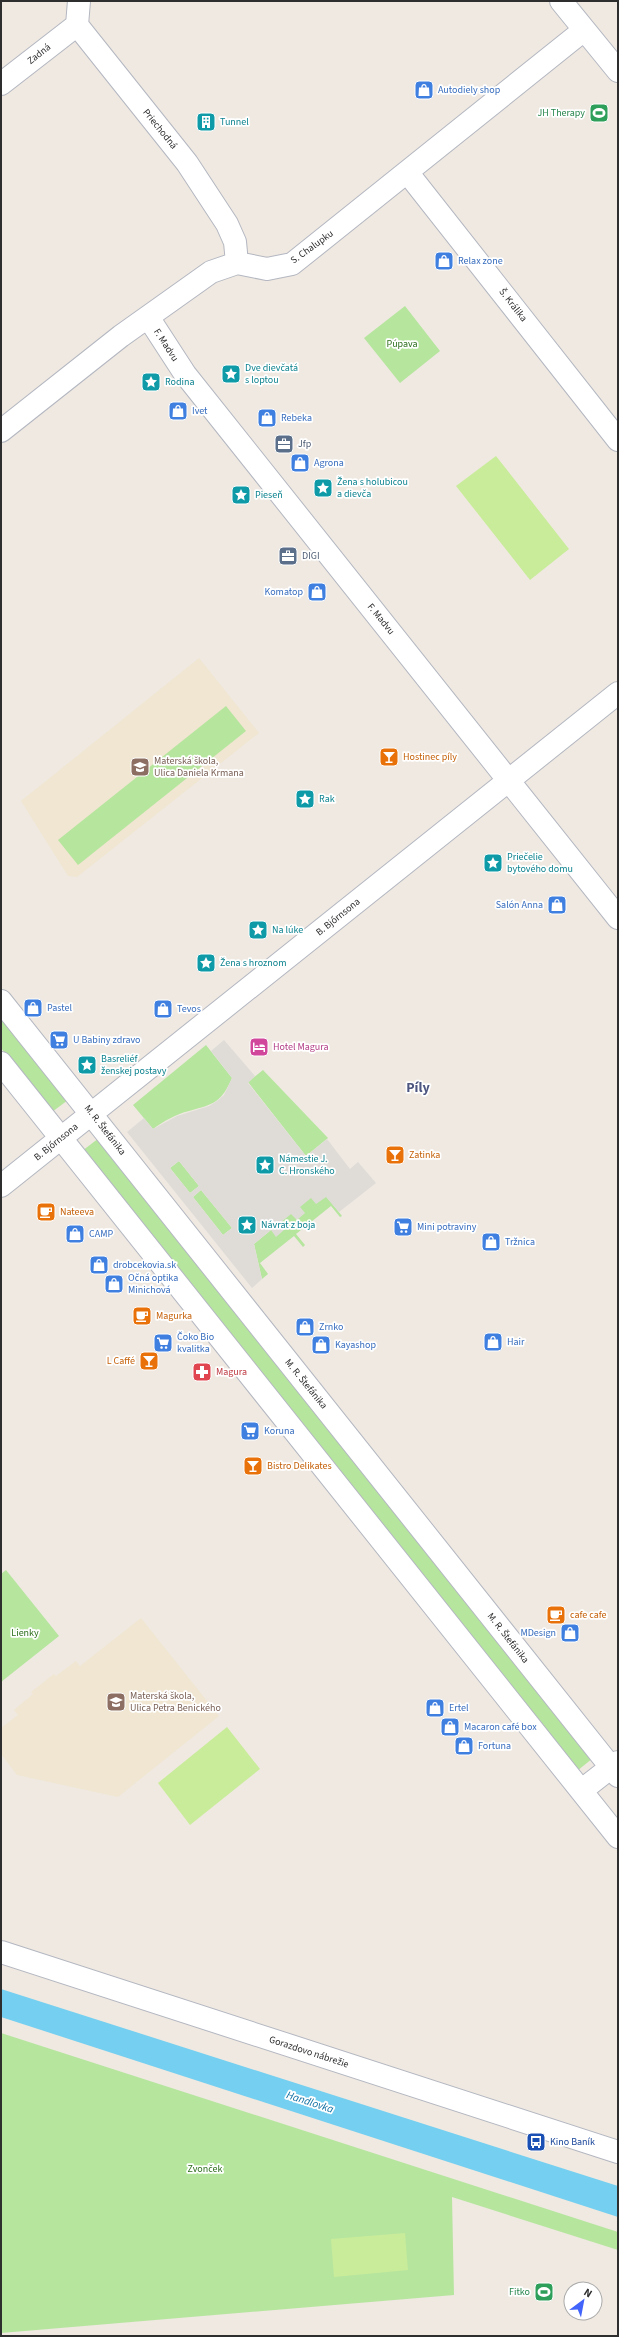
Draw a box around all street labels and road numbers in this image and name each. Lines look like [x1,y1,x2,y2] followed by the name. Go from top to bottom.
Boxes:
[24,40,54,68] street label: Zadná
[139,106,181,152] street label: Priechodná
[288,227,336,267] street label: S. Chalupku
[496,285,530,325] street label: Š. Králika
[150,326,182,364] street label: F. Madvu
[364,600,398,638] street label: F. Madvu
[313,895,363,939] street label: B. Bjőrnsona
[81,1102,129,1158] street label: M. R. Štefánika
[31,1120,81,1164] street label: B. Bjőrnsona
[281,1356,331,1412] street label: M. R. Štefánika
[484,1610,532,1666] street label: M. R. Štefánika
[267,2033,351,2071] street label: Gorazdovo nábrežie

